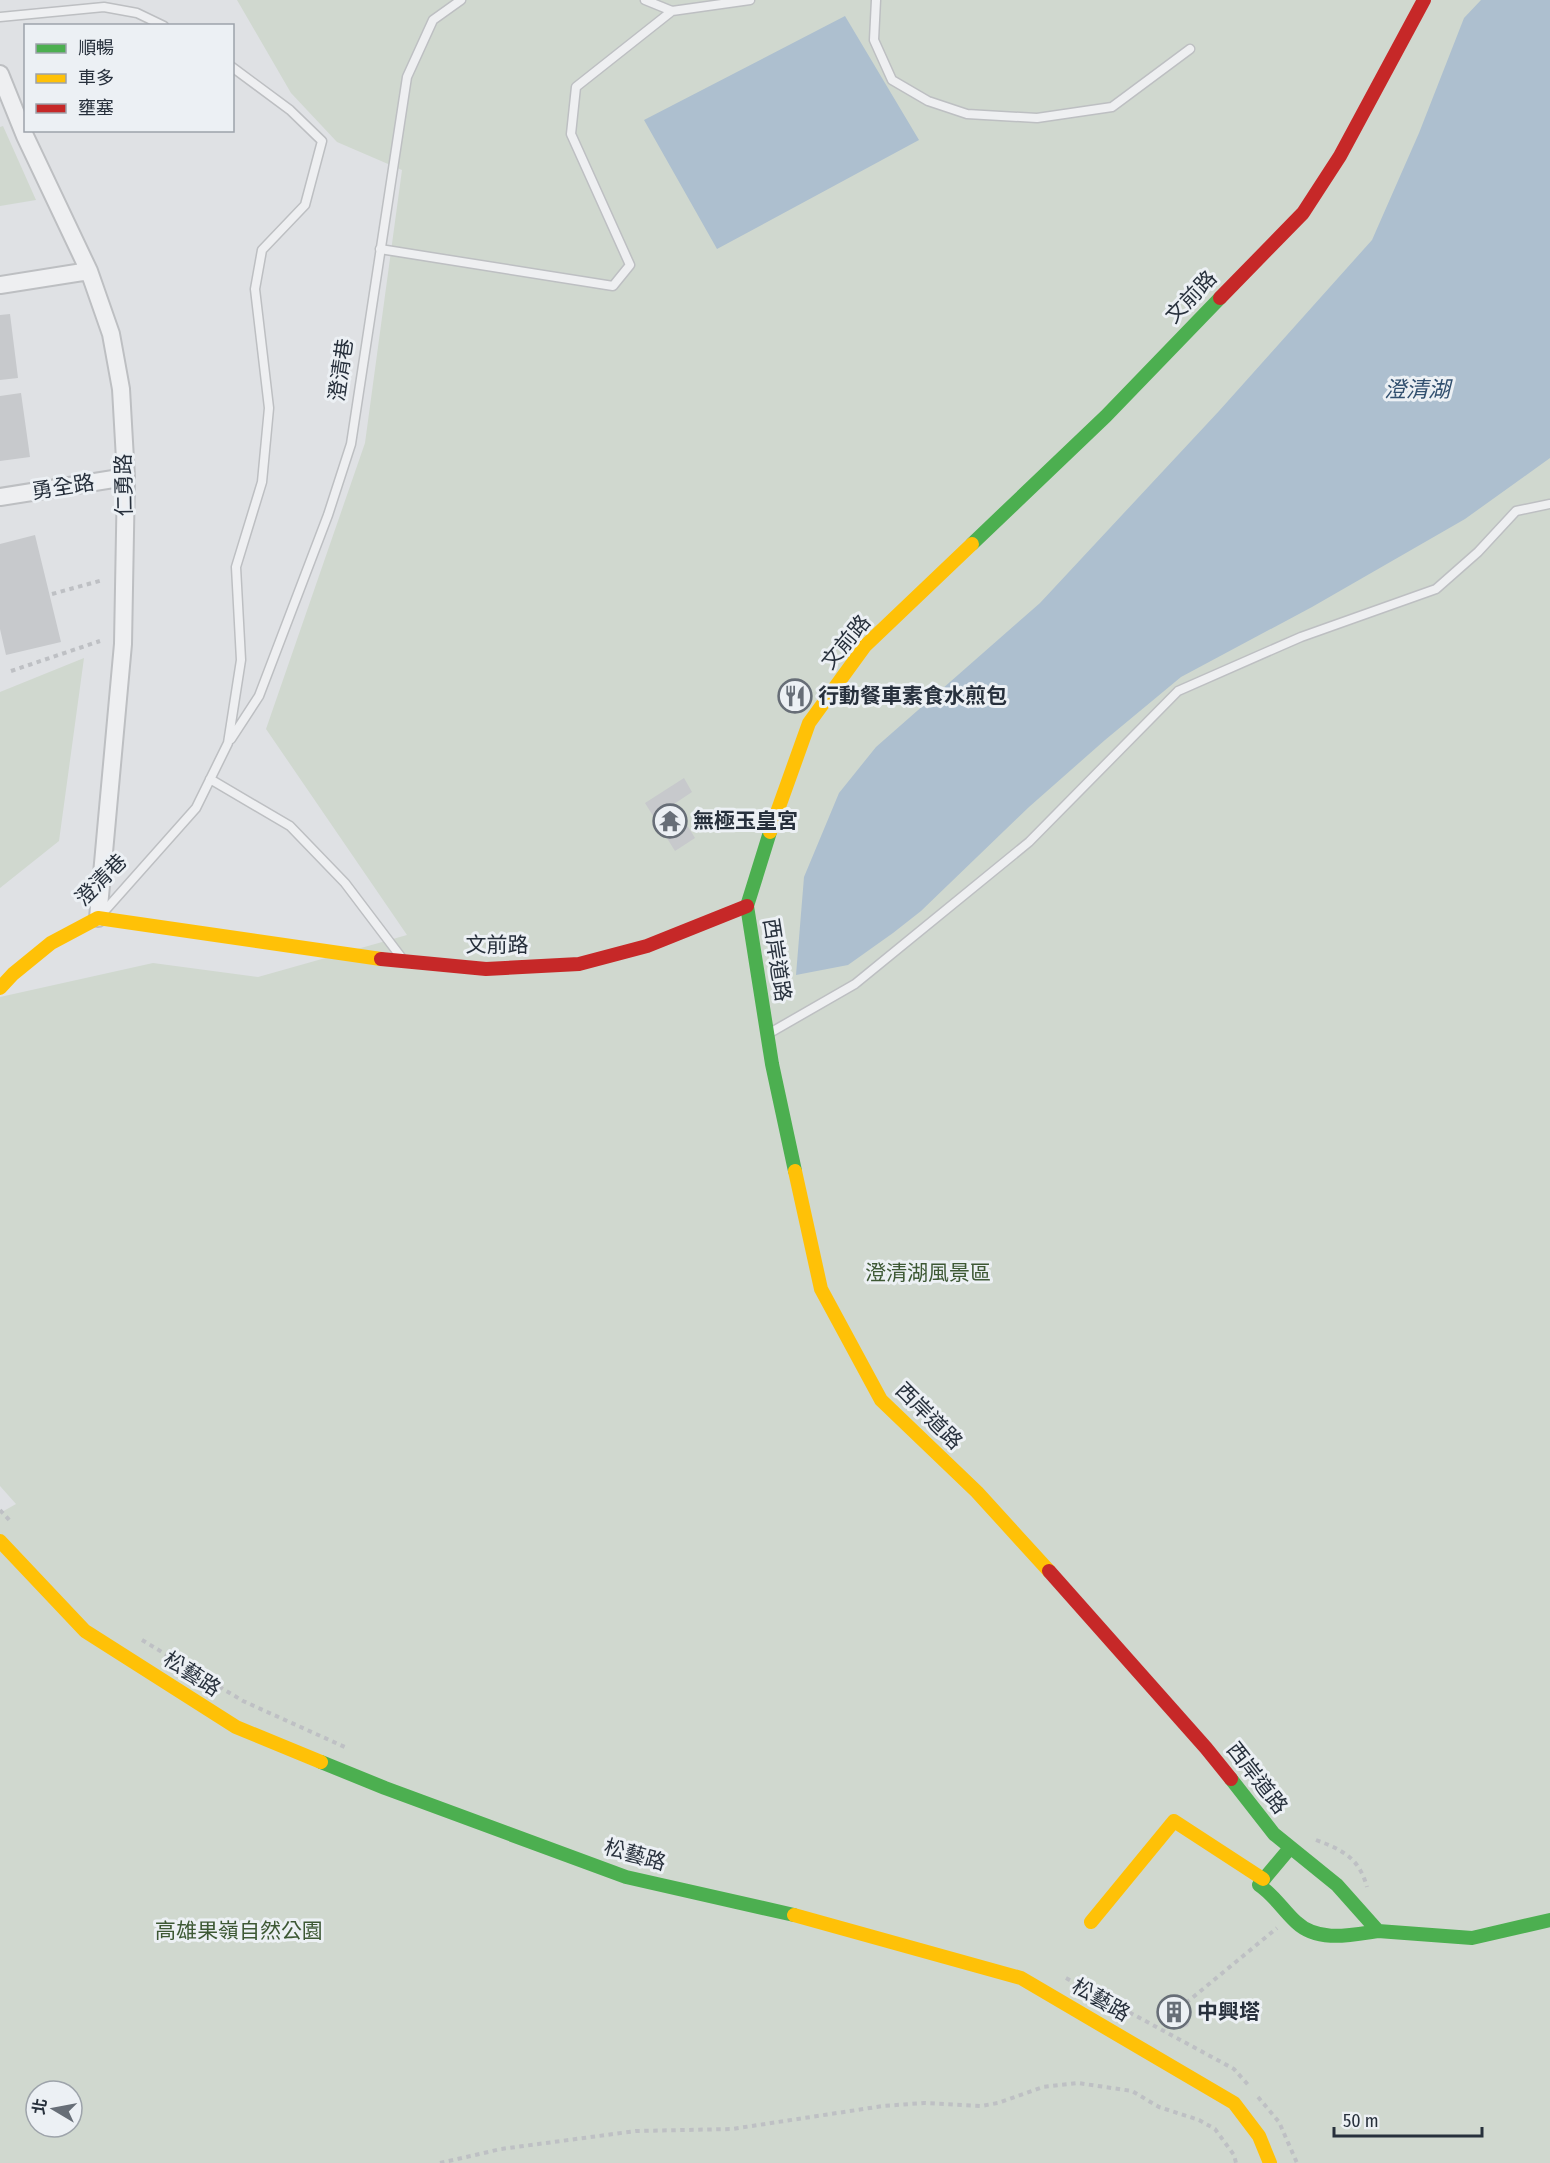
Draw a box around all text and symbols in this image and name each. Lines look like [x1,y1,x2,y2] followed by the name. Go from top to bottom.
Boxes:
[24,24,234,132] legend
[78,37,114,59] text: 順暢
[78,67,114,89] text: 車多
[78,97,114,119] text: 壅塞
[1160,265,1222,329] street label: 文前路
[324,337,358,403] street label: 澄清巷
[1384,376,1453,403] water label: 澄清湖
[110,453,138,517] street label: 仁勇路
[30,469,96,505] street label: 勇全路
[816,610,876,674] street label: 文前路
[777,678,813,714] restaurant icon: 行動餐車素食水煎包
[818,683,1007,709] place label: 行動餐車素食水煎包
[652,803,688,839] temple icon: 無極玉皇宮
[693,808,798,834] place label: 無極玉皇宮
[70,849,132,911] street label: 澄清巷
[758,916,796,1004] street label: 西岸道路
[466,932,529,958] street label: 文前路
[865,1260,991,1286] park label: 澄清湖風景區
[890,1377,968,1455] street label: 西岸道路
[159,1646,225,1702] street label: 松藝路
[1221,1737,1293,1819] street label: 西岸道路
[601,1834,669,1876] street label: 松藝路
[155,1918,323,1944] park label: 高雄果嶺自然公園
[1067,1973,1135,2027] street label: 松藝路
[1156,1994,1192,2030] building icon: 中興塔
[1197,1999,1260,2025] place label: 中興塔
[24,2079,84,2139] north arrow
[29,2097,50,2116] text: 北
[1334,2100,1482,2138] scale bar
[1343,2110,1379,2132] text: 50 m

